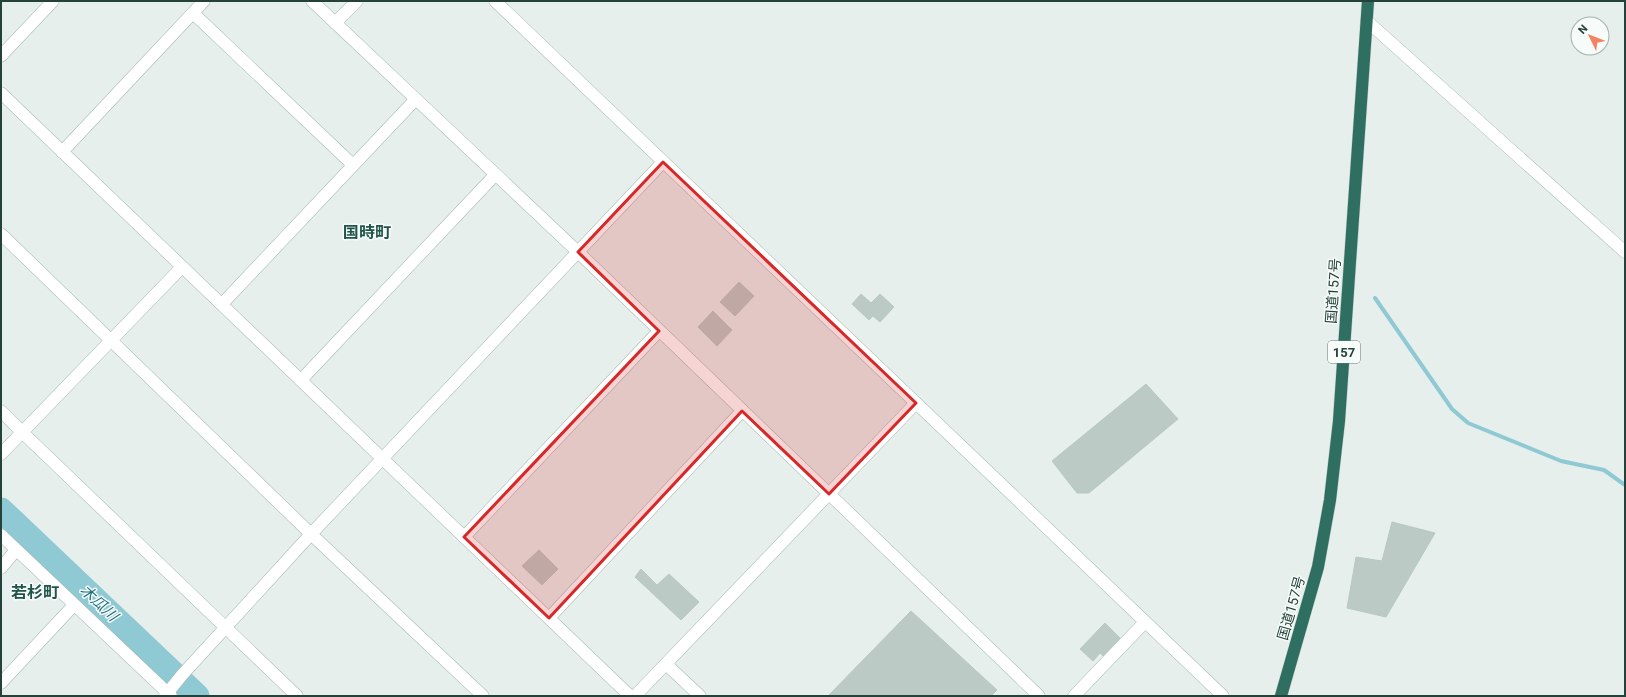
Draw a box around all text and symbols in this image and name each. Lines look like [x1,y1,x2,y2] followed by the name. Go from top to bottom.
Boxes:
[1570,16,1610,56] north arrow
[1576,22,1591,37] text: N
[343,223,391,242] district label: 国時町
[1323,258,1343,324] street label: 国道157号
[1328,341,1360,363] road number: 157
[1274,574,1308,642] street label: 国道157号
[76,581,123,626] water label: 木瓜川
[11,583,59,602] district label: 若杉町

